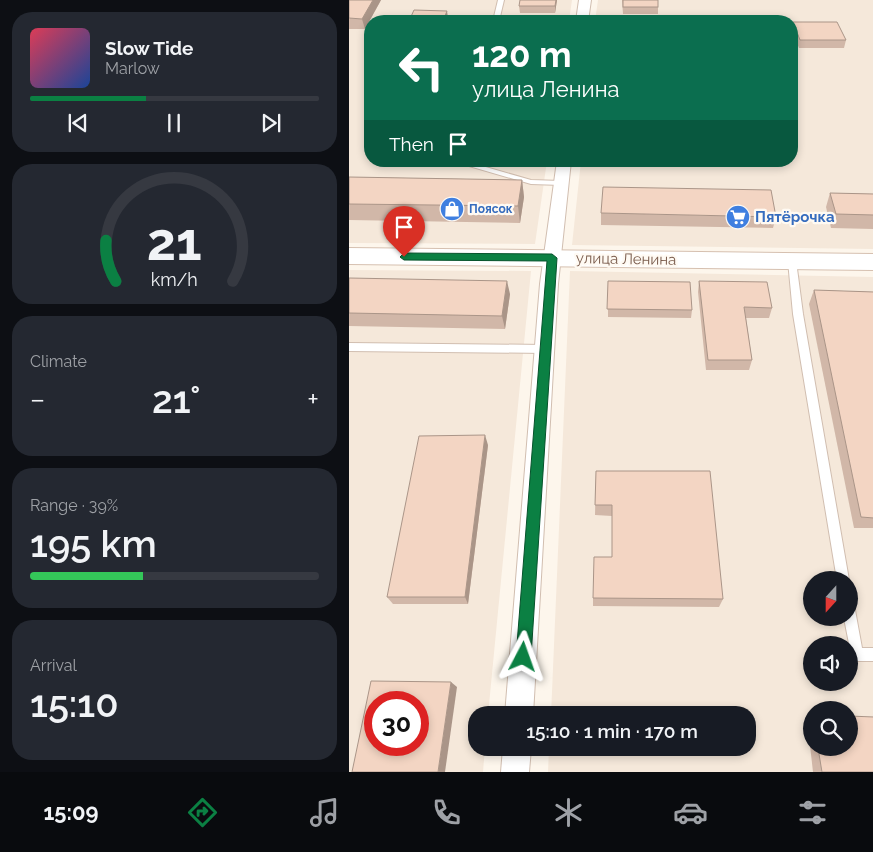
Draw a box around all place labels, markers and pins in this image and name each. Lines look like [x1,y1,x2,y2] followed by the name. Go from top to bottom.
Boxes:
[439,196,465,222] shop icon: Поясок
[469,202,513,216] place label: Поясок
[725,204,751,230] supermarket icon: Пятёрочка
[383,206,425,257] pin
[755,208,835,226] place label: Пятёрочка

